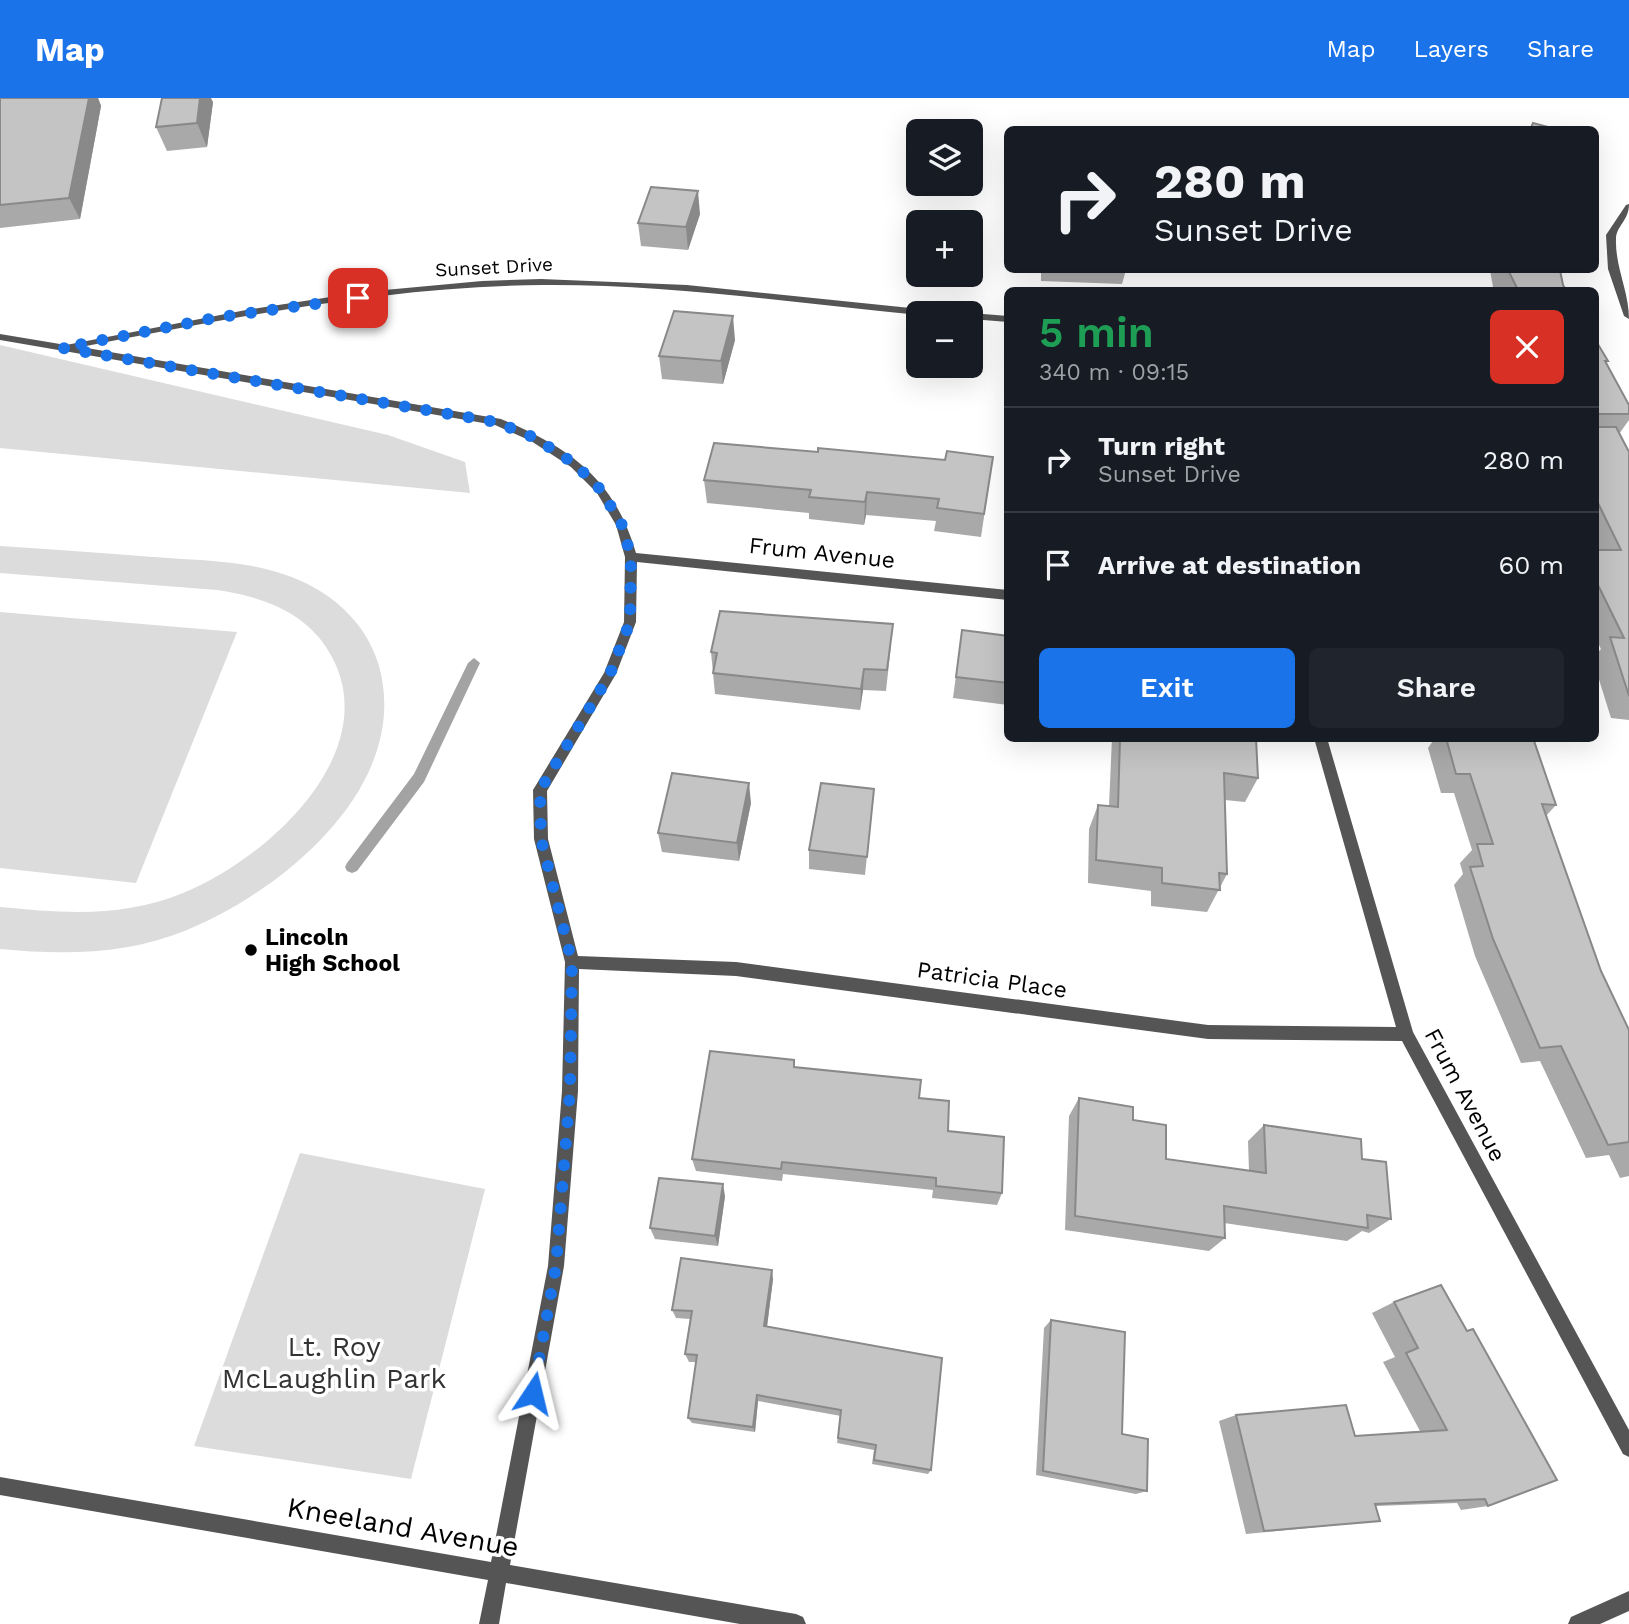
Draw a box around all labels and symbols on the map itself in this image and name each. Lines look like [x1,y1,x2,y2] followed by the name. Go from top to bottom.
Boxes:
[435,252,553,282] street label: Sunset Drive
[328,268,388,328] pin
[748,532,896,574] street label: Frum Avenue
[265,924,400,977] place label: Lincoln High School
[243,942,259,958] marker: Lincoln High School
[915,956,1069,1004] street label: Patricia Place
[1419,1024,1511,1166] street label: Frum Avenue
[222,1330,446,1395] park label: Lt. Roy McLaughlin Park
[496,1356,570,1430] position arrow
[285,1490,521,1564] street label: Kneeland Avenue

